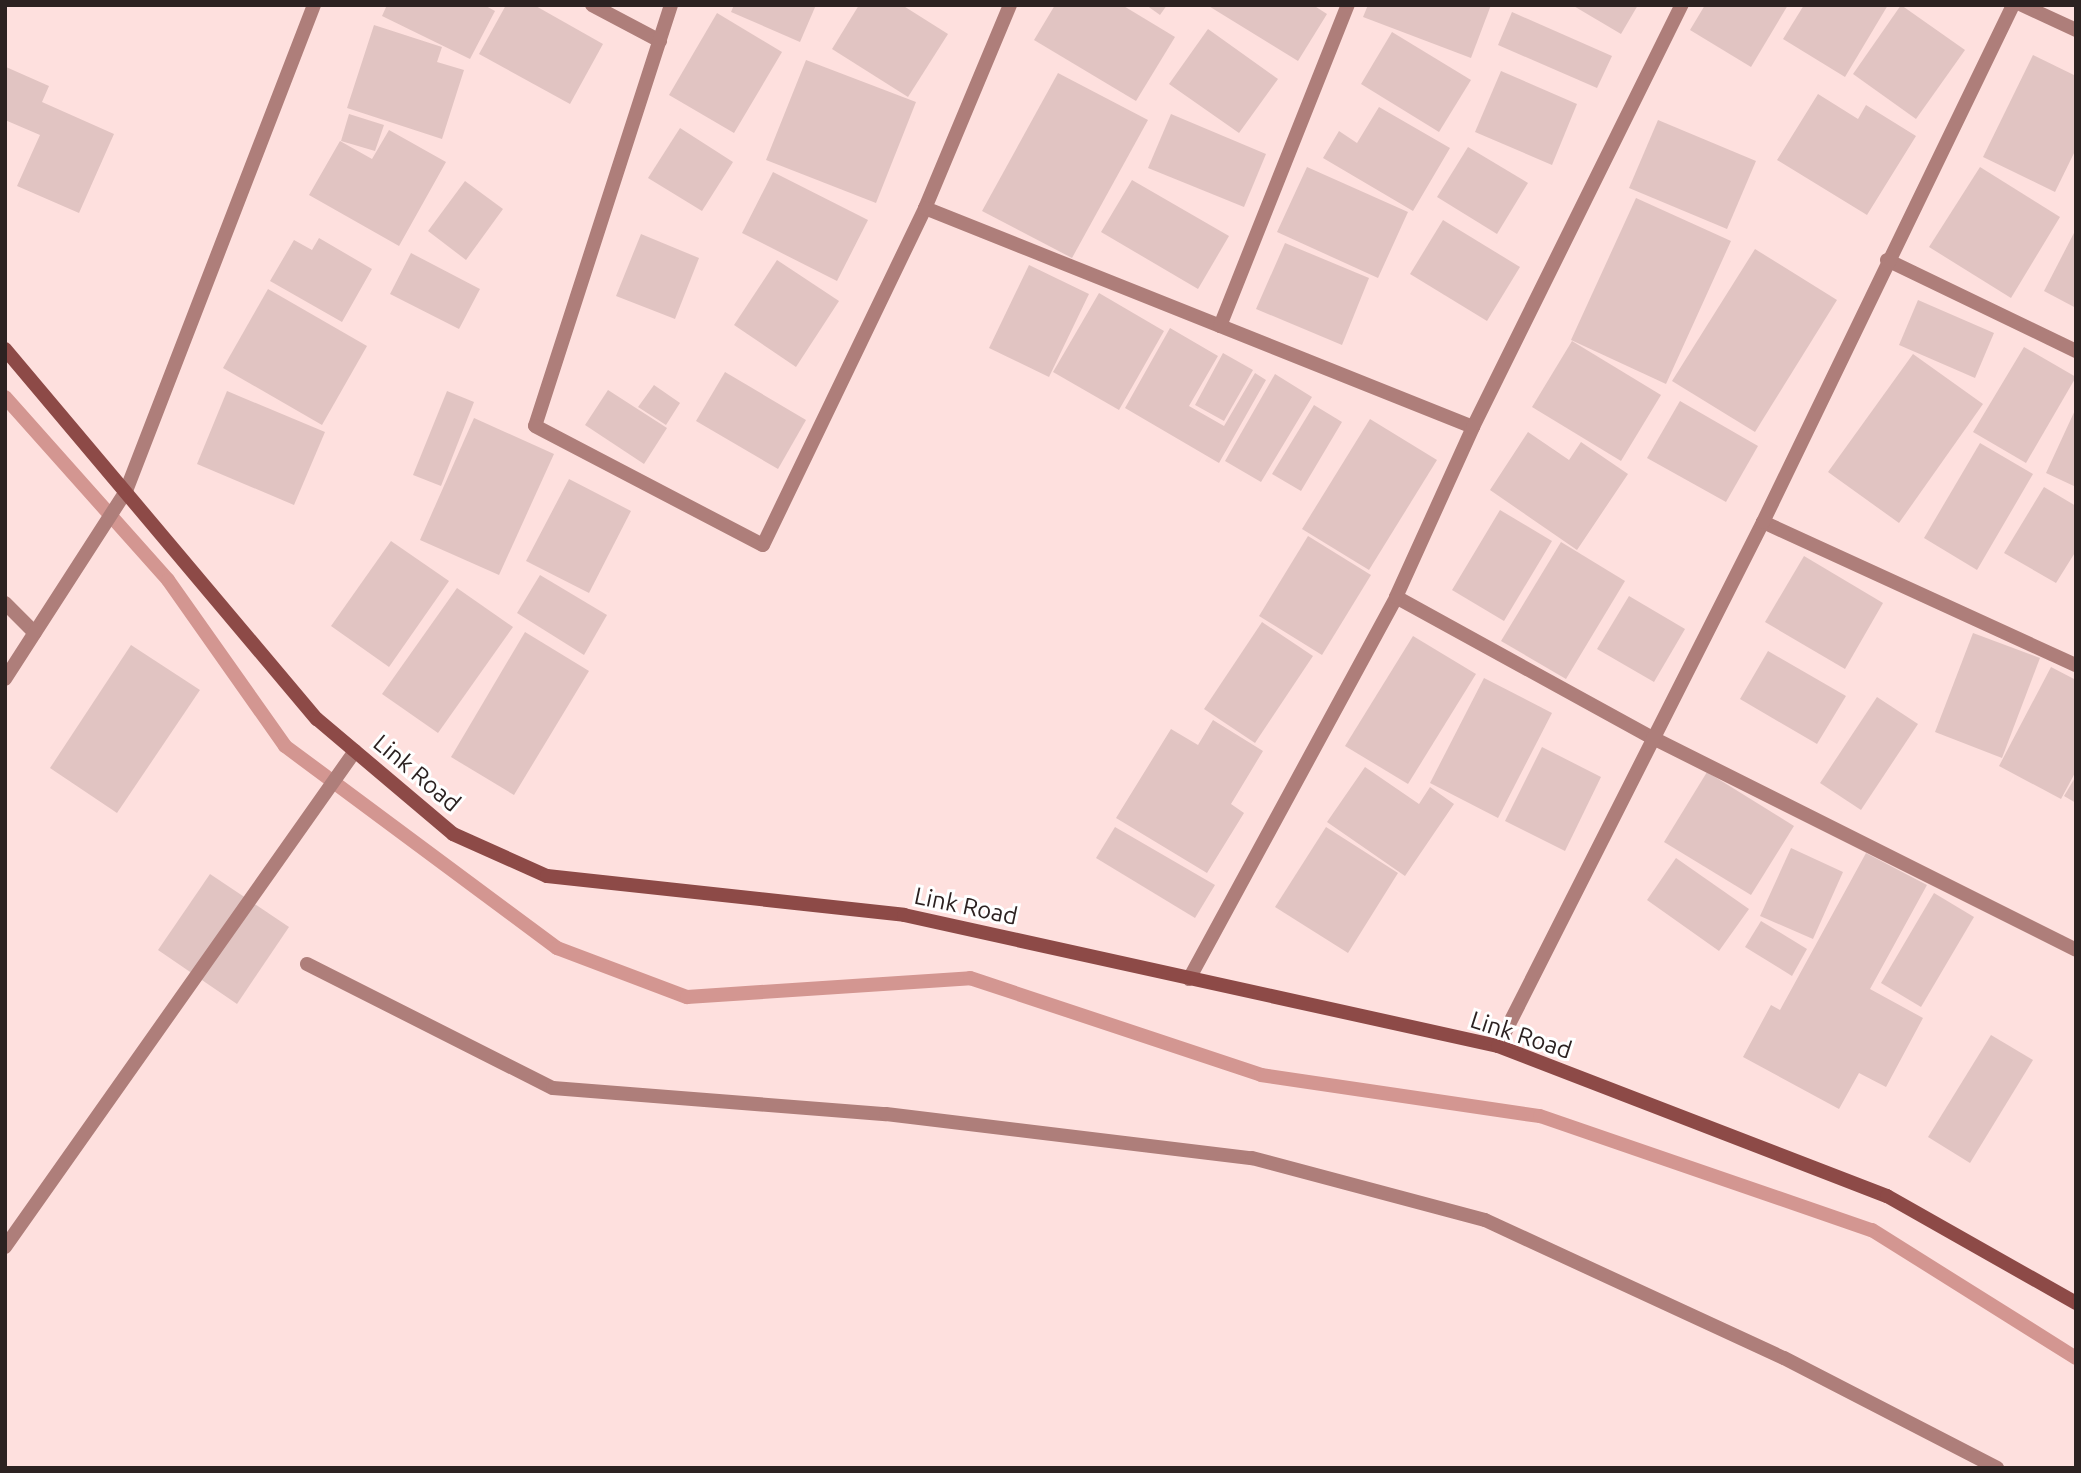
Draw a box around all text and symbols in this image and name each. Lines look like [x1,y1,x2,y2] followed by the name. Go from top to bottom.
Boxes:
[368,728,466,818] street label: Link Road
[912,881,1020,931] street label: Link Road
[1467,1005,1575,1065] street label: Link Road

